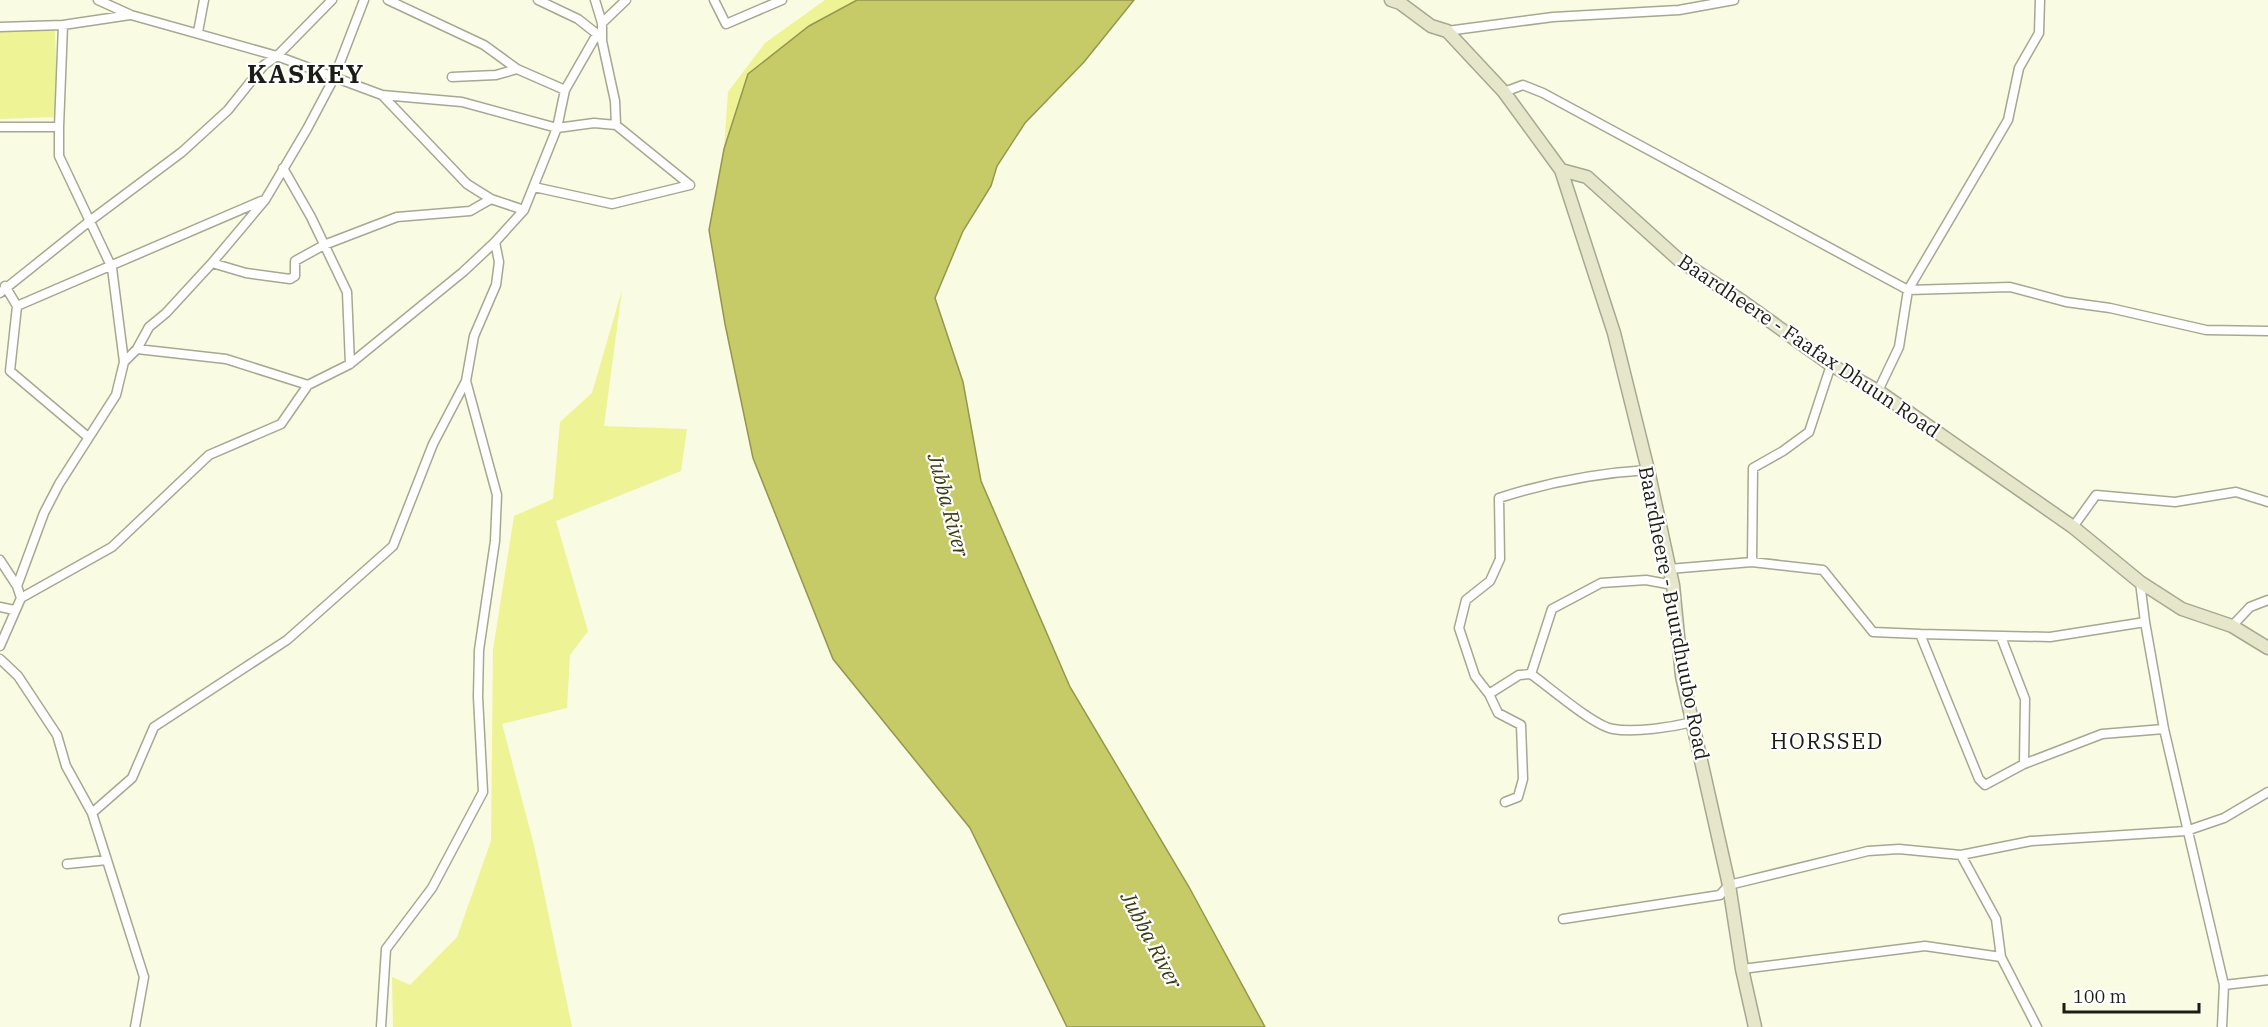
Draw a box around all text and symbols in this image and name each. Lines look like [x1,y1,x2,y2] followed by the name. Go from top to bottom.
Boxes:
[247,56,365,90] district label: KASKEY
[1673,248,1946,444] street label: Baardheere - Faafax Dhuun Road
[921,449,976,560] water label: Jubba River
[1633,464,1716,762] street label: Baardheere - Buurdhuubo Road
[1770,726,1884,755] district label: HORSSED
[1114,885,1189,994] water label: Jubba River
[2064,976,2199,1014] scale bar
[2073,985,2127,1008] text: 100 m

